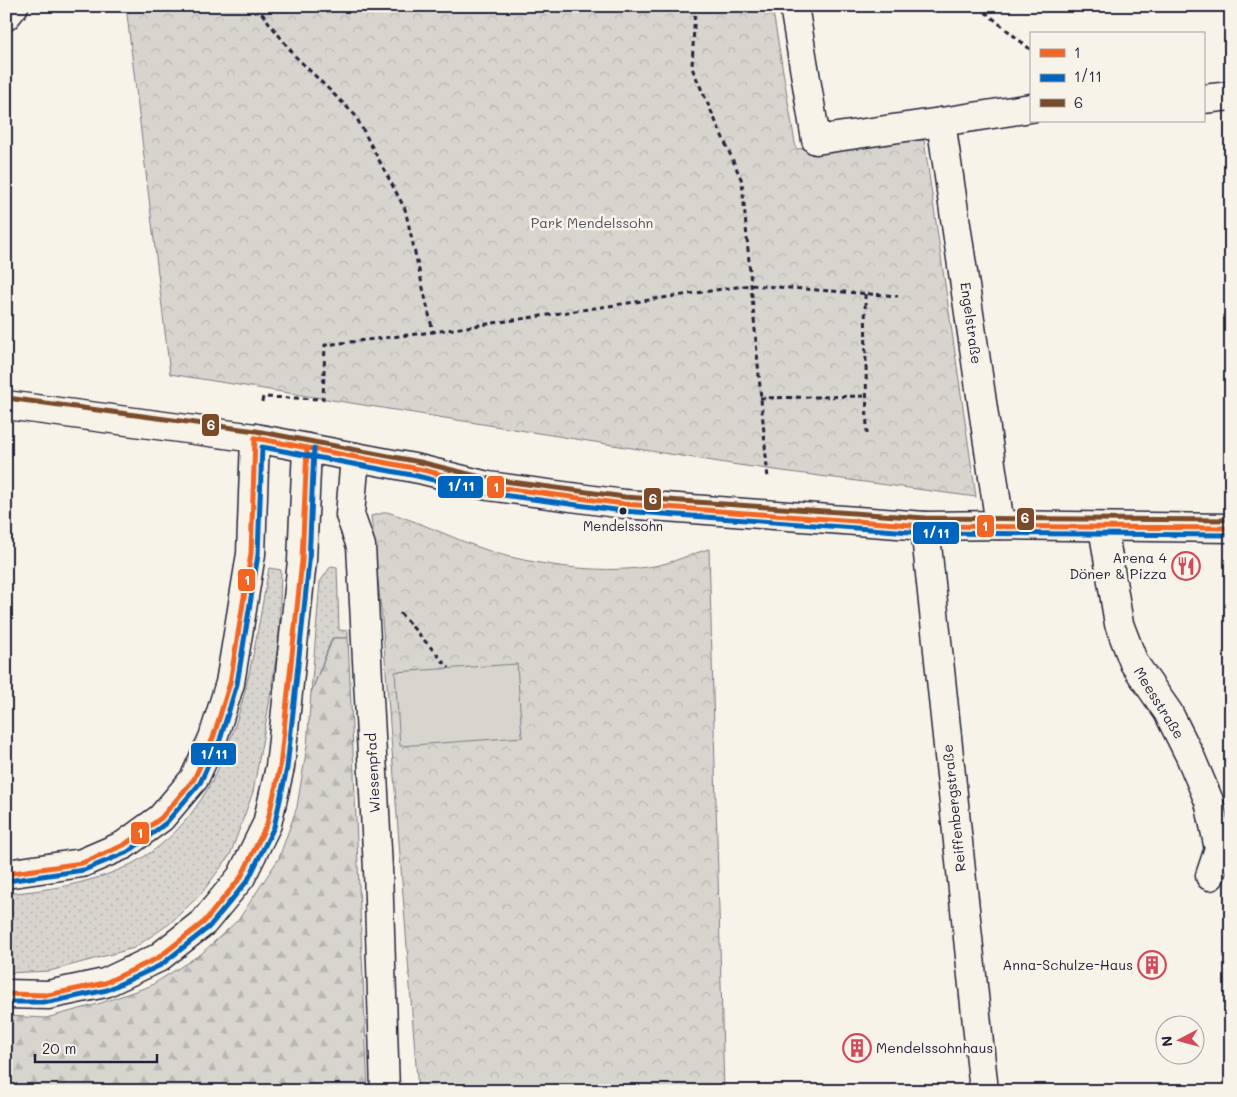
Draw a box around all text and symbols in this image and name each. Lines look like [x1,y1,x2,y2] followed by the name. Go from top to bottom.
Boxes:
[1030,32,1204,122] legend
[1074,42,1081,62] text: 1
[1074,66,1102,86] text: 1/11
[1074,92,1083,112] text: 6
[531,213,653,232] park label: Park Mendelssohn
[956,281,987,365] street label: Engelstraße
[201,413,220,437] line badge: 6
[207,415,215,434] text: 6
[437,475,484,499] line badge: 1/11
[486,475,505,499] line badge: 1
[448,476,474,495] text: 1/11
[493,477,499,496] text: 1
[643,487,662,511] line badge: 6
[649,489,657,508] text: 6
[618,506,628,516] marker: Mendelssohn
[1016,507,1035,531] line badge: 6
[1021,508,1029,527] text: 6
[976,514,995,538] line badge: 1
[982,516,988,535] text: 1
[583,517,663,534] place label: Mendelssohn
[912,521,960,545] line badge: 1/11
[923,523,949,542] text: 1/11
[1069,548,1168,583] place label: Arena 4 Döner & Pizza
[1171,551,1201,581] restaurant icon: Arena 4 Döner & Pizza
[237,568,256,592] line badge: 1
[244,570,250,589] text: 1
[1130,663,1189,742] street label: Meesstraße
[361,732,384,814] street label: Wiesenpfad
[190,742,237,766] line badge: 1/11
[937,743,970,873] street label: Reiffenbergstraße
[201,744,227,763] text: 1/11
[130,821,150,845] line badge: 1
[137,823,143,842] text: 1
[1137,950,1167,980] building icon: Anna-Schulze-Haus
[1002,955,1133,974] place label: Anna-Schulze-Haus
[1154,1014,1204,1064] north arrow
[35,1032,158,1064] scale bar
[842,1033,872,1063] building icon: Mendelssohnhaus
[1157,1035,1177,1048] text: N
[42,1038,76,1058] text: 20 m
[876,1038,993,1057] place label: Mendelssohnhaus

